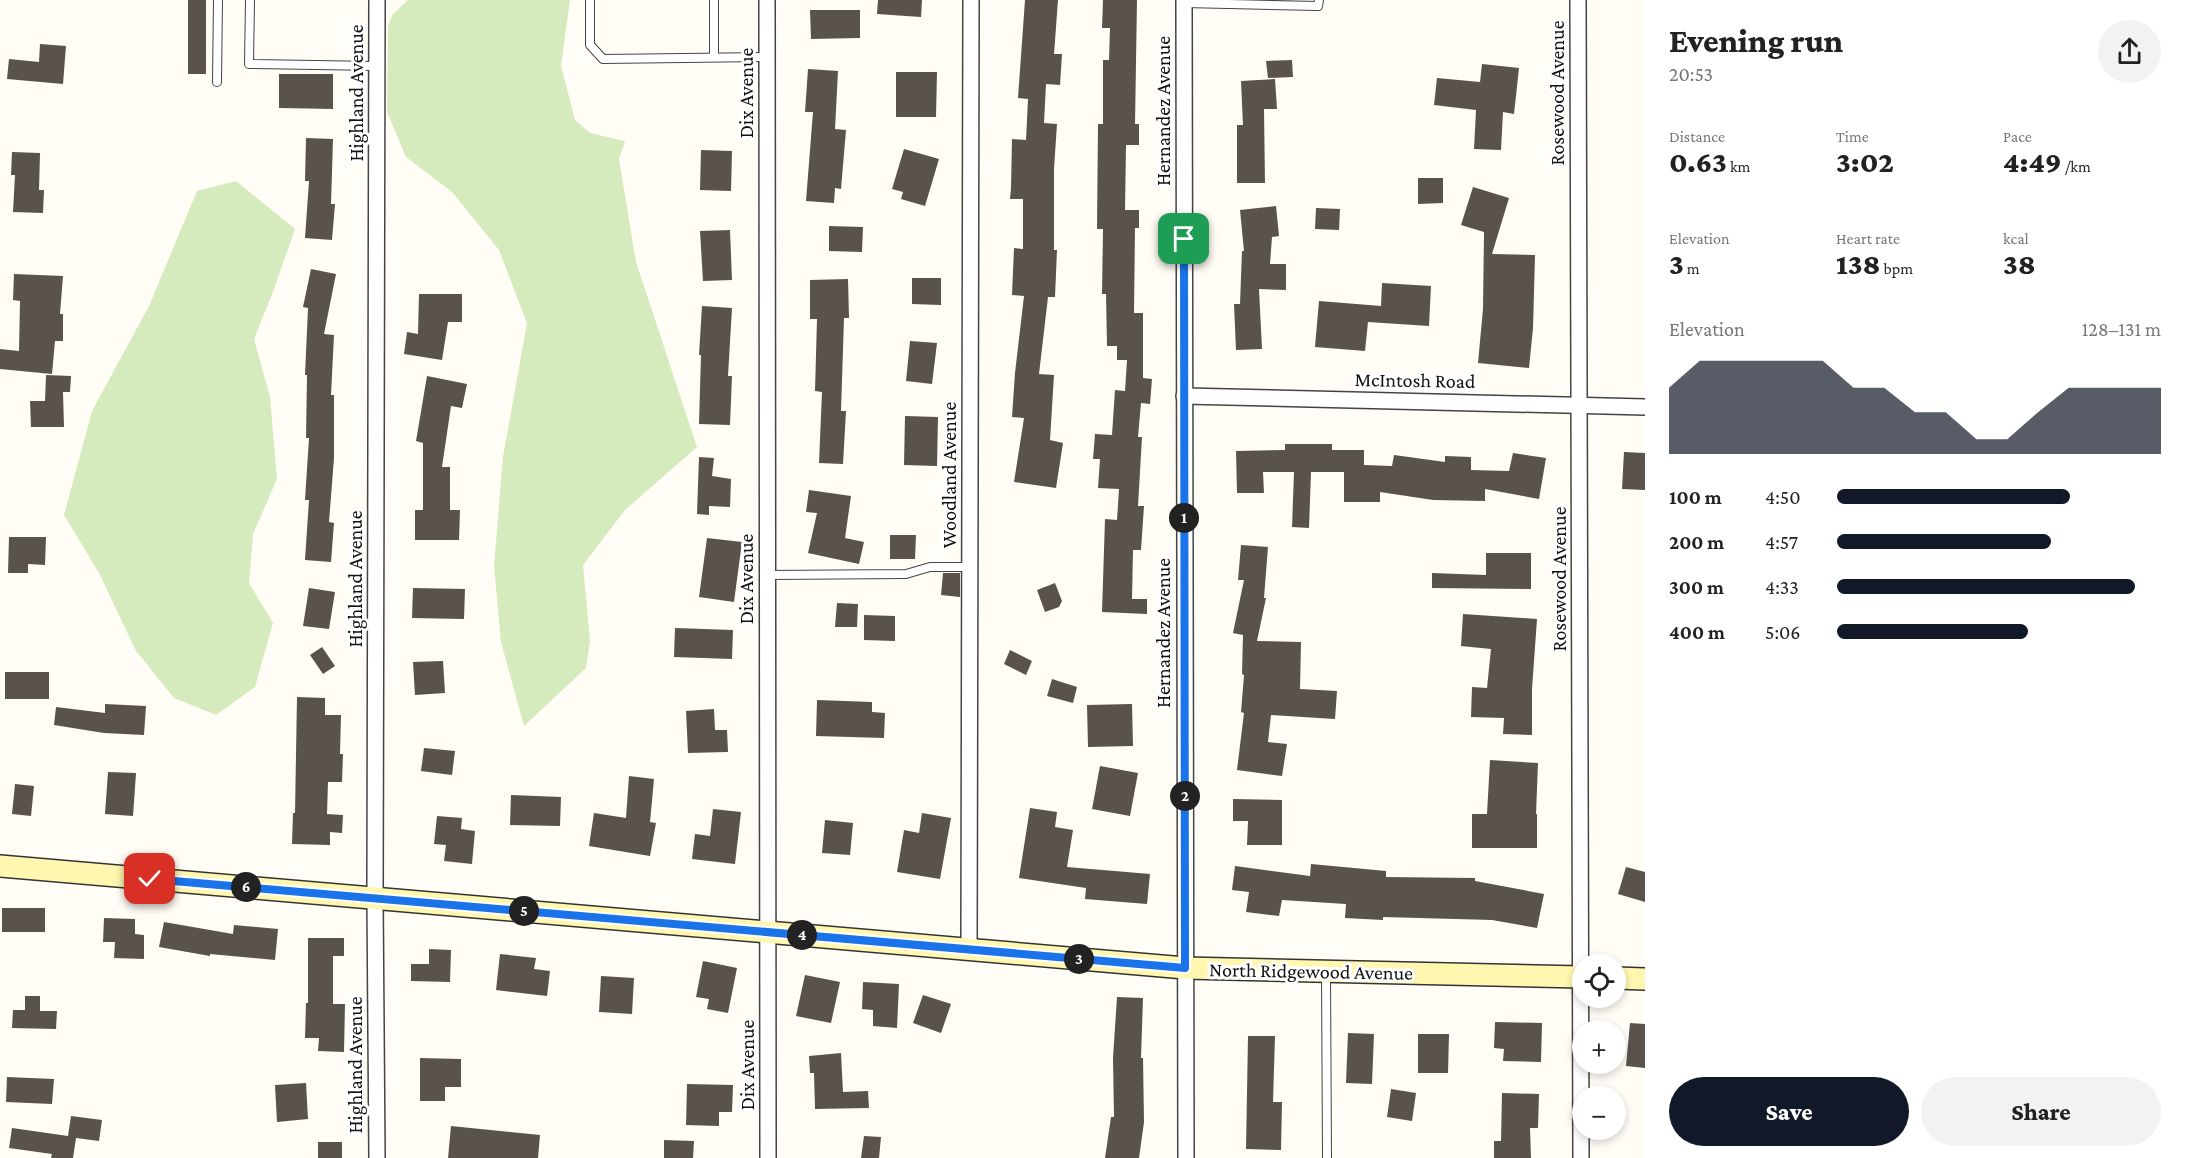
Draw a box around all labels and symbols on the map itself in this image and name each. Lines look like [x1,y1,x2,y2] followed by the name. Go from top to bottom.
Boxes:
[1546,20,1568,165] street label: Rosewood Avenue
[345,24,368,162] street label: Highland Avenue
[1152,36,1174,186] street label: Hernandez Avenue
[735,47,757,138] street label: Dix Avenue
[1158,213,1209,264] pin
[1354,368,1476,392] street label: McIntosh Road
[938,402,960,548] street label: Woodland Avenue
[1169,503,1199,533] pin: 1
[1548,506,1570,651] street label: Rosewood Avenue
[344,510,367,648] street label: Highland Avenue
[735,533,757,624] street label: Dix Avenue
[1152,558,1174,708] street label: Hernandez Avenue
[1170,781,1200,811] pin: 2
[124,853,175,904] pin
[231,872,261,902] pin: 6
[509,896,539,926] pin: 5
[787,920,817,950] pin: 4
[1064,944,1094,974] pin: 3
[1209,958,1413,985] street label: North Ridgewood Avenue
[344,996,367,1134] street label: Highland Avenue
[736,1019,758,1110] street label: Dix Avenue

